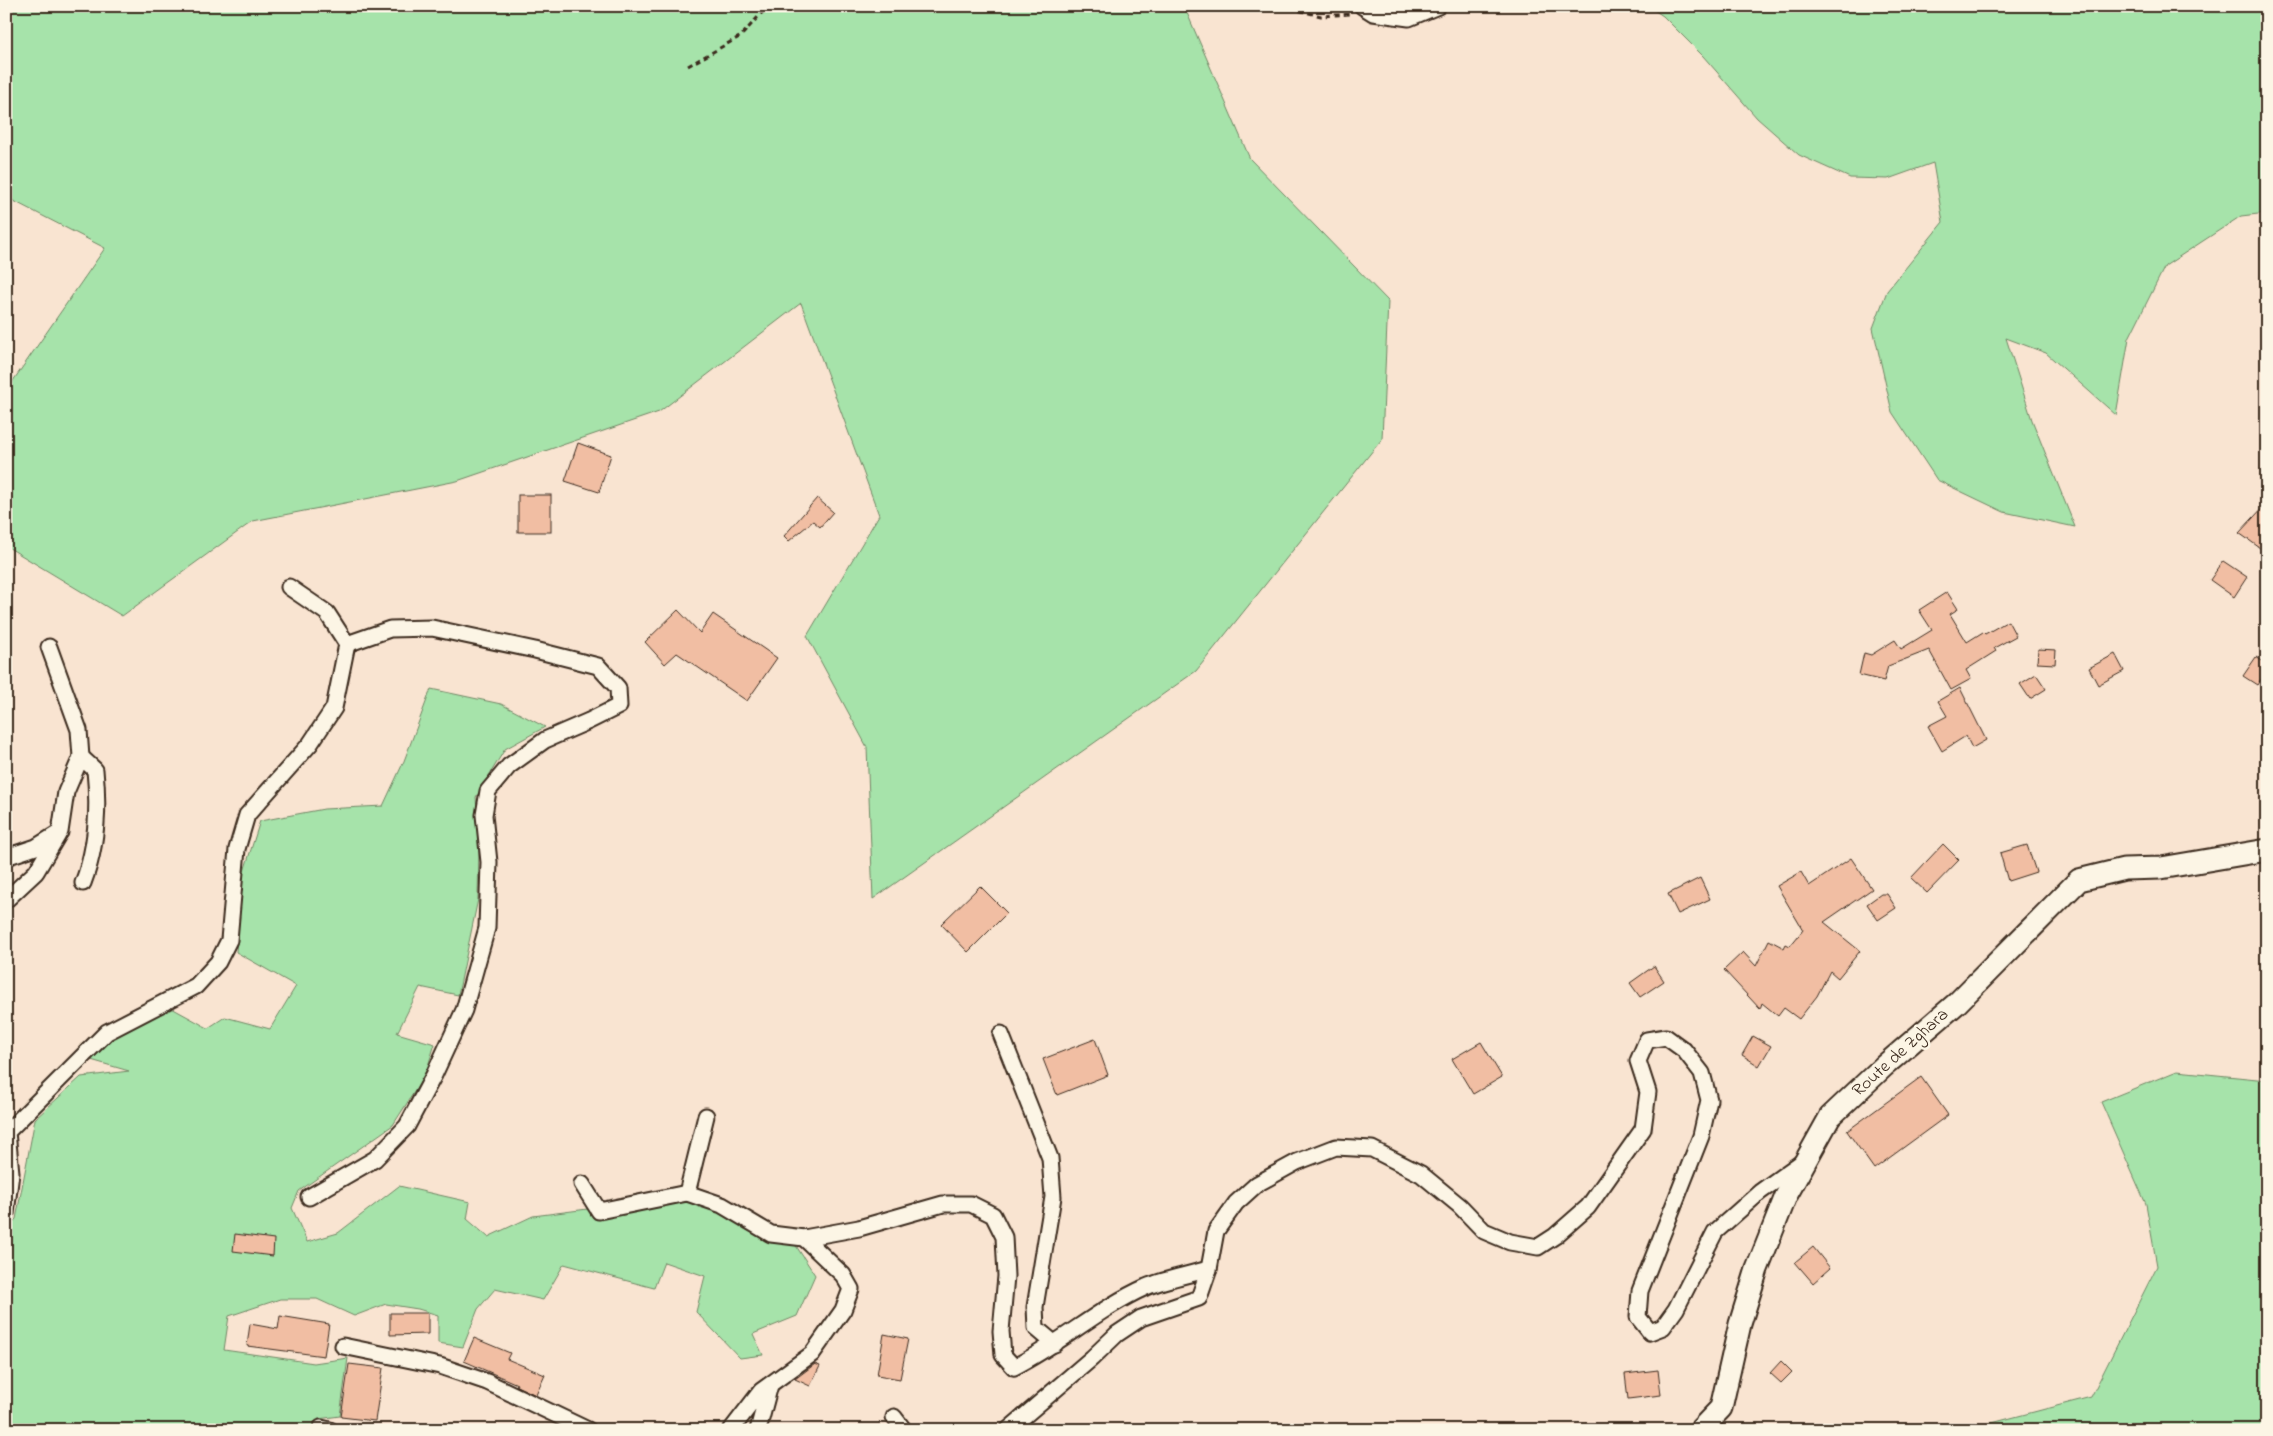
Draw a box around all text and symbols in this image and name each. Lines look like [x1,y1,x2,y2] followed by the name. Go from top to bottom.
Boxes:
[1847,1003,1956,1104] street label: Route de Zghara

